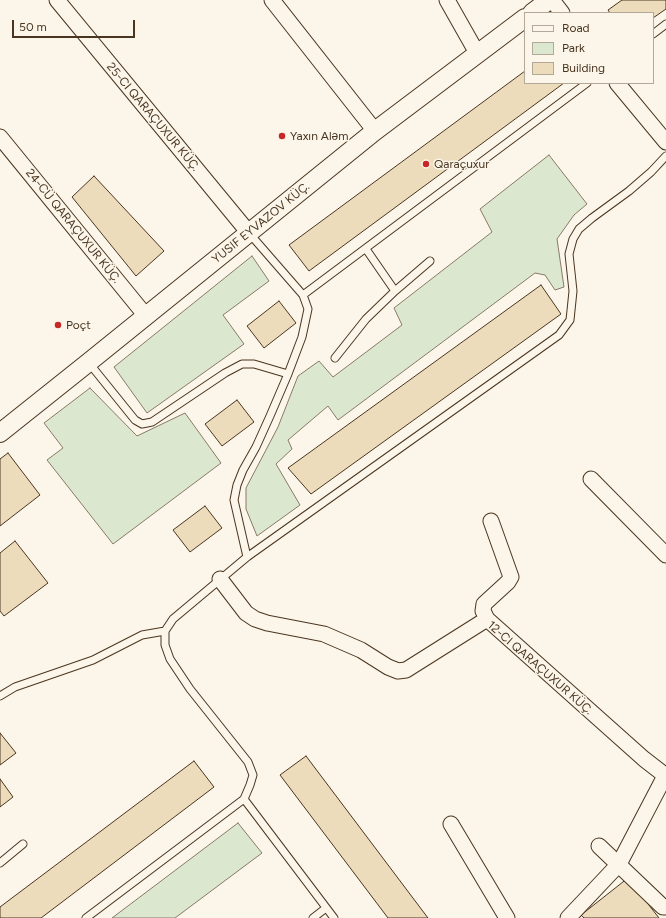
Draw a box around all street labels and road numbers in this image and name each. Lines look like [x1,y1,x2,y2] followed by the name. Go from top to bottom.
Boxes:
[103,60,203,174] street label: 25-CI QARAÇUXUR KÜÇ.
[22,166,124,286] street label: 24-CÜ QARAÇUXUR KÜÇ.
[209,179,313,267] street label: YUSIF EYVAZOV KÜÇ.
[484,618,596,718] street label: 12-CI QARAÇUXUR KÜÇ.

